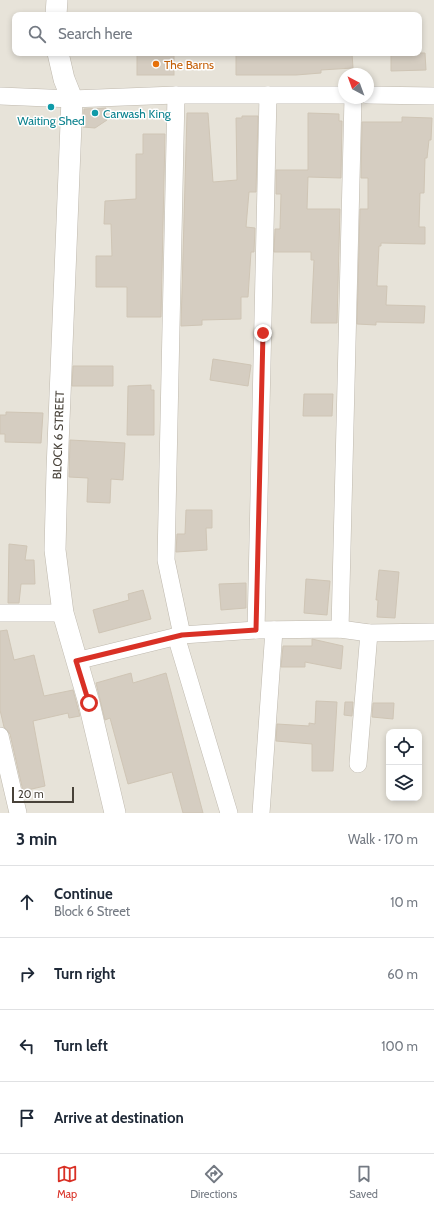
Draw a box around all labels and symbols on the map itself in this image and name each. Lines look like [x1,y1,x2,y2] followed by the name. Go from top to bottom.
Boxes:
[164,57,214,72] place label: The Barns
[151,59,161,69] marker: The Barns
[338,68,374,104] north arrow
[46,102,56,112] marker: Waiting Shed
[103,106,172,121] place label: Carwash King
[90,108,100,118] marker: Carwash King
[17,113,85,128] place label: Waiting Shed
[254,324,272,342] route end
[49,390,67,480] street label: BLOCK 6 STREET
[80,694,98,712] route start
[12,785,74,804] scale bar

